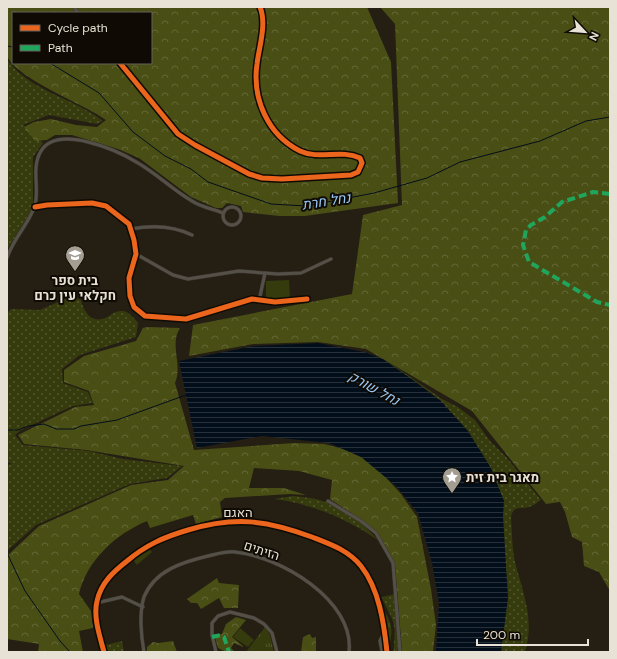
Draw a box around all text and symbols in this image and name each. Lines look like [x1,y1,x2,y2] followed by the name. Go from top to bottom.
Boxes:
[12,12,152,64] legend
[565,12,605,52] north arrow
[48,20,108,36] text: Cycle path
[586,30,602,43] text: N
[48,40,73,56] text: Path
[300,188,352,214] water label: נחל חרת
[64,244,86,272] school or university icon: בית ספר חקלאי עין כרם
[34,272,116,304] place label: בית ספר חקלאי עין כרם
[345,367,403,410] water label: נחל שורק
[441,466,463,494] place icon: מאגר בית זית
[466,469,539,486] place label: מאגר בית זית
[223,504,253,521] street label: האגם
[242,537,282,564] street label: הזיתים
[477,621,588,647] scale bar
[483,627,520,643] text: 200 m

